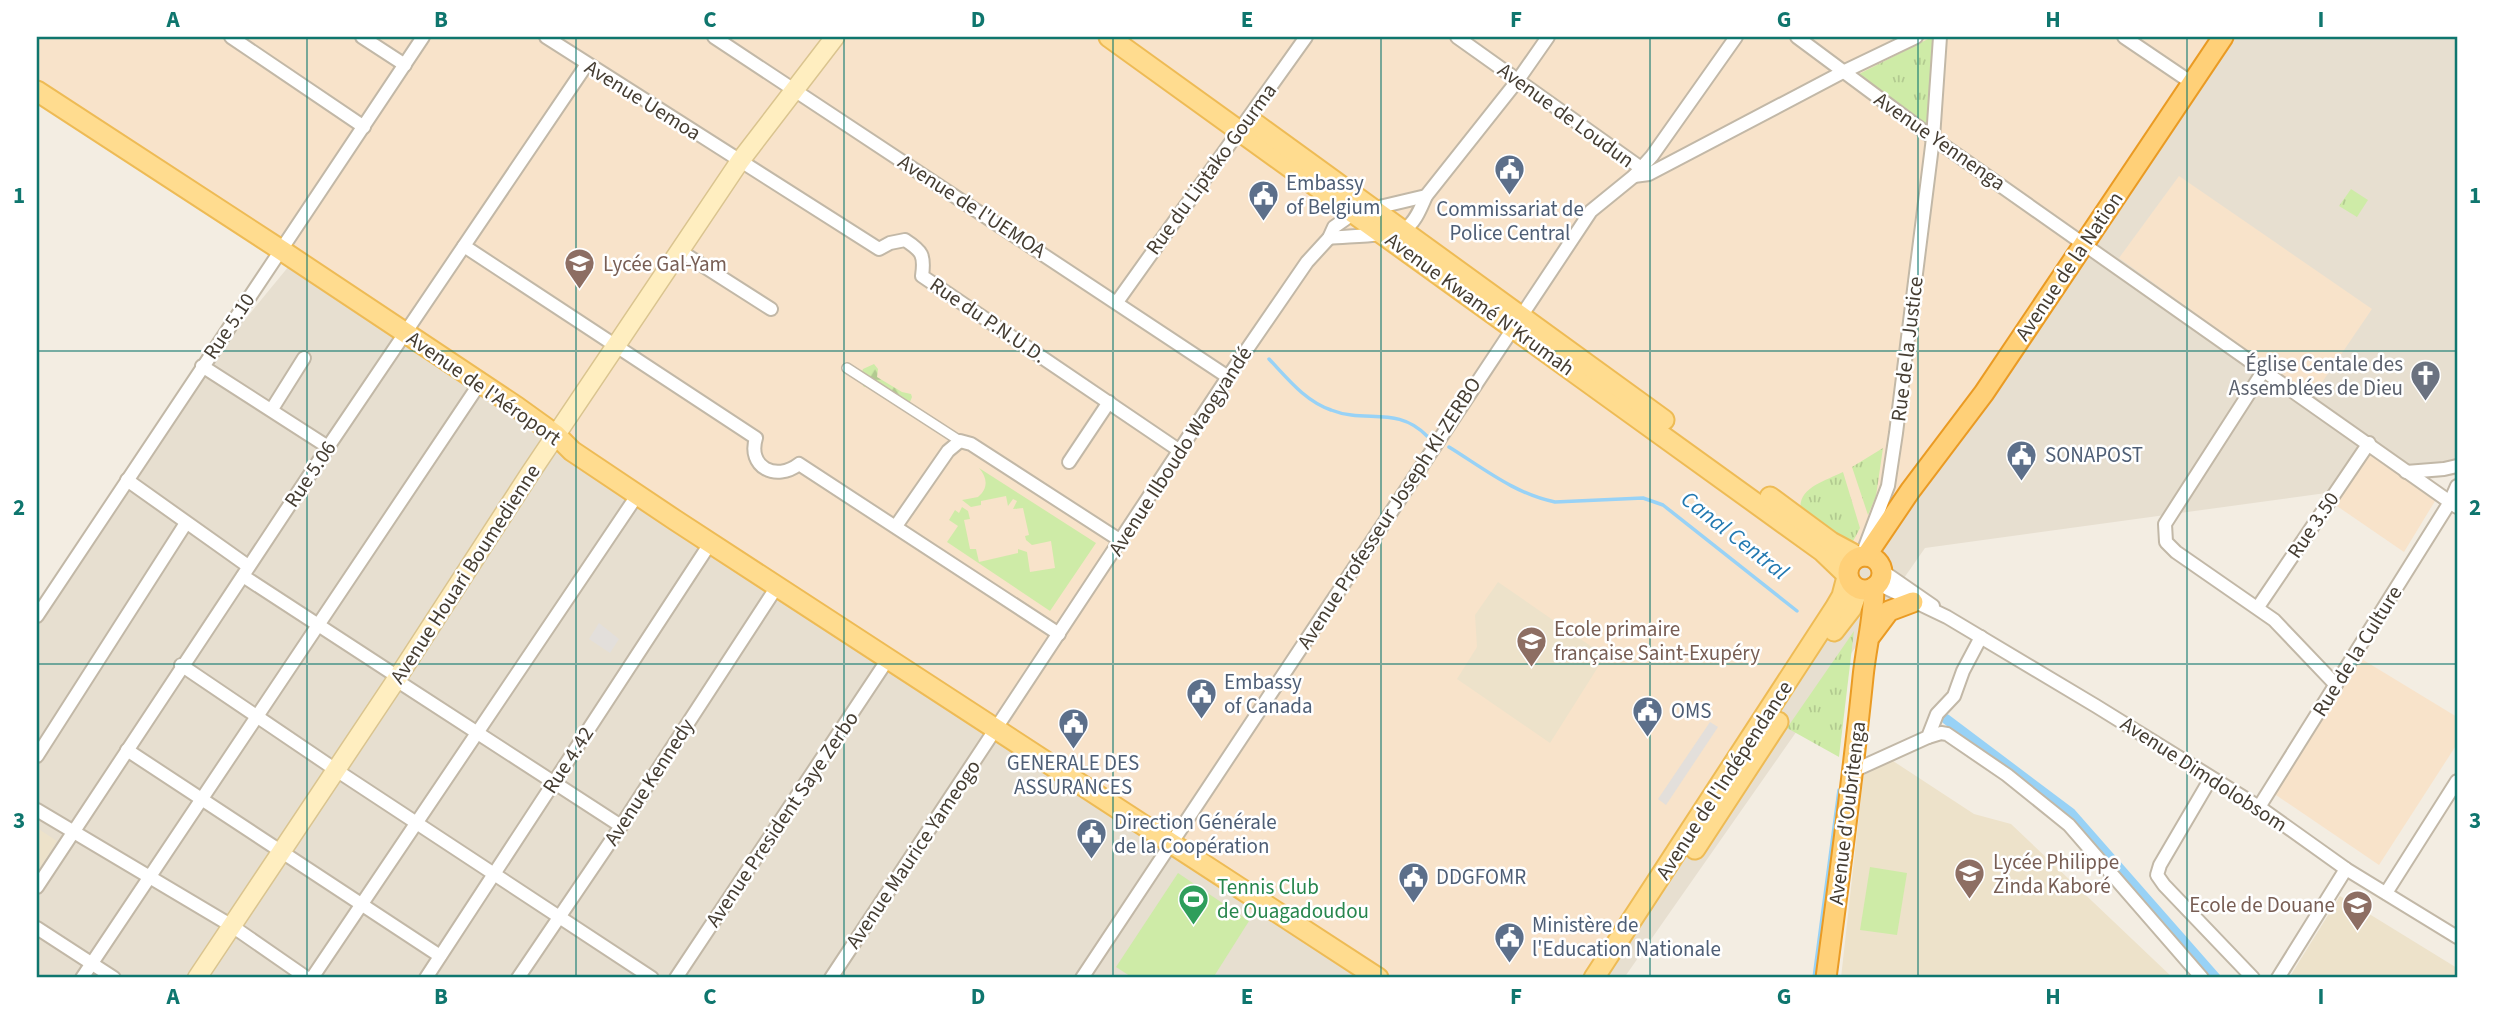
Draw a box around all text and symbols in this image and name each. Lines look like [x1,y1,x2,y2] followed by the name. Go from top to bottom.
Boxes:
[165,3,180,36] text: A
[434,3,448,36] text: B
[703,3,717,36] text: C
[971,3,985,36] text: D
[1241,3,1253,36] text: E
[1510,3,1522,36] text: F
[1777,3,1791,36] text: G
[2045,3,2061,36] text: H
[2318,3,2324,36] text: I
[579,52,707,148] street label: Avenue Uemoa
[1491,55,1641,175] street label: Avenue de Loudun
[1138,77,1284,261] street label: Rue du Liptako Gourma
[1868,84,2012,198] street label: Avenue Yennenga
[892,147,1052,265] street label: Avenue de l'UEMOA
[1493,152,1527,196] public building icon: Commissariat de Police Central
[1286,168,1380,222] place label: Embassy of Belgium
[1246,178,1280,222] public building icon: Embassy of Belgium
[13,179,25,212] text: 1
[2469,179,2481,212] text: 1
[2008,185,2130,347] street label: Avenue de la Nation
[1436,194,1584,248] place label: Commissariat de Police Central
[1379,225,1581,383] street label: Avenue Kwamé N'Krumah
[563,247,597,291] school or university icon: Lycée Gal-Yam
[603,249,727,279] place label: Lycée Gal-Yam
[924,270,1052,370] street label: Rue du P.N.U.D.
[1883,275,1931,423] street label: Rue de la Justice
[196,287,262,365] street label: Rue 5.10
[401,323,567,453] street label: Avenue de l'Aéroport
[1101,341,1259,561] street label: Avenue Ilboudo Waogyandé
[2229,349,2403,403] place label: Église Centale des Assemblées de Dieu
[2409,359,2443,403] church icon: Église Centale des Assemblées de Dieu
[1290,371,1488,655] street label: Avenue Professeur Joseph KI-ZERBO
[277,435,343,513] street label: Rue 5.06
[2005,438,2039,482] public building icon: SONAPOST
[2045,440,2143,470] place label: SONAPOST
[383,458,547,690] street label: Avenue Houari Boumedienne
[1674,483,1796,588] water label: Canal Central
[2280,486,2346,564] street label: Rue 3.50
[13,491,25,524] text: 2
[2469,491,2481,524] text: 2
[2305,580,2409,722] street label: Rue de la Culture
[1554,614,1760,668] place label: Ecole primaire française Saint-Exupéry
[1514,624,1548,668] school or university icon: Ecole primaire française Saint-Exupéry
[1224,667,1313,721] place label: Embassy of Canada
[1648,675,1800,885] street label: Avenue de l'Indépendance
[1184,677,1218,721] public building icon: Embassy of Canada
[1631,694,1665,738] public building icon: OMS
[1671,696,1711,726] place label: OMS
[698,705,866,933] street label: Avenue President Saye Zerbo
[1056,706,1090,750] public building icon: GENERALE DES ASSURANCES
[2115,709,2293,839] street label: Avenue Dimdolobsom
[597,712,701,851] street label: Avenue Kennedy
[1821,719,1873,907] street label: Avenue d'Oubritenga
[535,721,601,799] street label: Rue 4.42
[1007,748,1139,802] place label: GENERALE DES ASSURANCES
[838,753,988,955] street label: Avenue Maurice Yameogo
[13,804,25,837] text: 3
[2469,804,2481,837] text: 3
[1114,807,1277,861] place label: Direction Générale de la Coopération
[1074,817,1108,861] public building icon: Direction Générale de la Coopération
[1993,847,2119,901] place label: Lycée Philippe Zinda Kaboré
[1953,857,1987,901] school or university icon: Lycée Philippe Zinda Kaboré
[1396,860,1430,904] public building icon: DDGFOMR
[1436,862,1526,892] place label: DDGFOMR
[1217,872,1369,926] place label: Tennis Club de Ouagadoudou
[1177,882,1211,926] sports icon: Tennis Club de Ouagadoudou
[2341,888,2375,932] school or university icon: Ecole de Douane
[2189,890,2335,920] place label: Ecole de Douane
[1532,910,1721,964] place label: Ministère de l'Education Nationale
[1492,920,1526,964] public building icon: Ministère de l'Education Nationale
[165,980,180,1013] text: A
[434,980,448,1013] text: B
[703,980,717,1013] text: C
[971,980,985,1013] text: D
[1241,980,1253,1013] text: E
[1510,980,1522,1013] text: F
[1777,980,1791,1013] text: G
[2045,980,2061,1013] text: H
[2318,980,2324,1013] text: I

